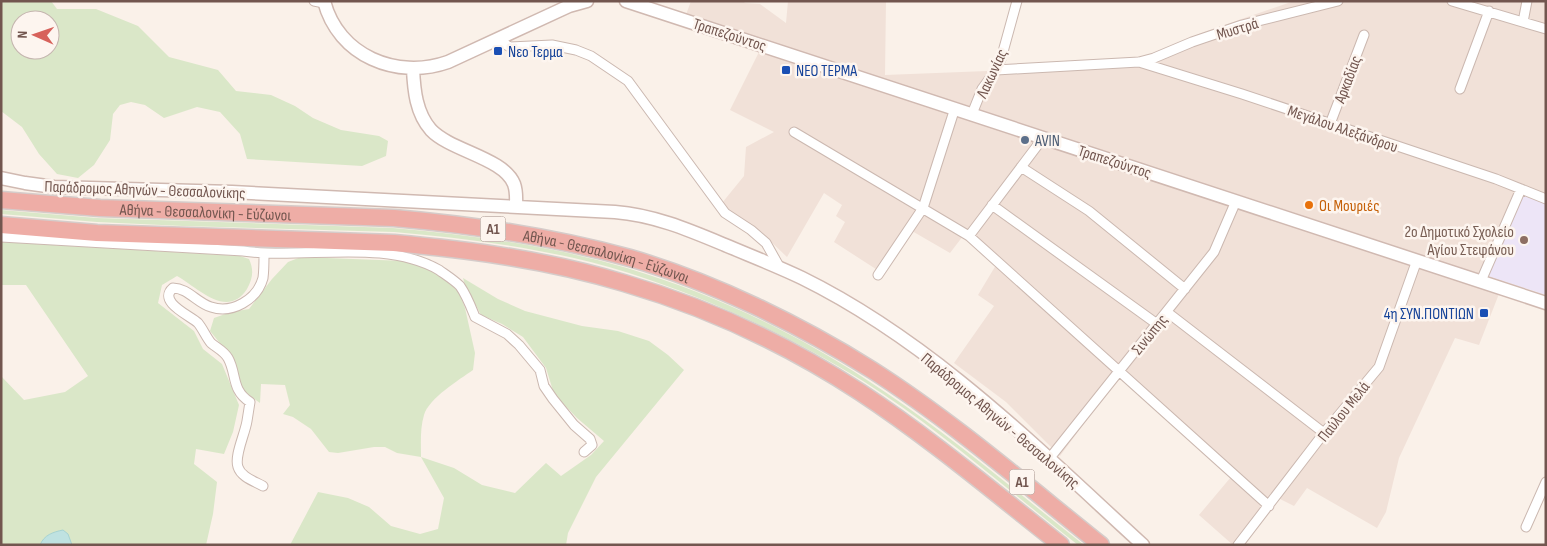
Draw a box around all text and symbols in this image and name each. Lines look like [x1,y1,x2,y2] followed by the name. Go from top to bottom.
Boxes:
[10,10,60,60] north arrow
[1214,14,1261,45] street label: Μυστρά
[691,15,769,56] street label: Τραπεζούντος
[14,31,31,39] text: N
[508,43,563,62] place label: Νεο Τερμα
[492,45,504,57] marker: Νεο Τερμα
[972,46,1012,102] street label: Λακωνίας
[1330,53,1366,107] street label: Αρκαδίας
[796,62,857,81] place label: ΝΕΟ ΤΕΡΜΑ
[780,64,792,76] marker: ΝΕΟ ΤΕΡΜΑ
[1285,102,1400,157] street label: Μεγάλου Αλεξάνδρου
[1034,132,1060,151] place label: AVIN
[1019,134,1031,146] marker: AVIN
[1076,142,1154,183] street label: Τραπεζούντος
[44,177,246,204] street label: Παράδρομος Αθηνών - Θεσσαλονίκης
[1319,197,1379,216] place label: Οι Μουριές
[1303,199,1315,211] marker: Οι Μουριές
[118,201,292,226] street label: Αθήνα - Θεσσαλονίκη - Εύζωνοι
[480,216,506,242] road number: Α1
[1405,223,1514,260] place label: 2ο Δημοτικό Σχολείο Αγίου Στεφάνου
[521,226,692,288] street label: Αθήνα - Θεσσαλονίκη - Εύζωνοι
[1518,234,1530,246] marker: 2ο Δημοτικό Σχολείο Αγίου Στεφάνου
[1384,305,1474,324] place label: 4η ΣΥΝ.ΠΟΝΤΙΩΝ
[1478,307,1490,319] marker: 4η ΣΥΝ.ΠΟΝΤΙΩΝ
[1128,311,1172,359] street label: Σινώπης
[917,349,1083,493] street label: Παράδρομος Αθηνών - Θεσσαλονίκης
[1314,378,1374,446] street label: Παύλου Μελά
[1010,470,1034,494] road number: Α1

